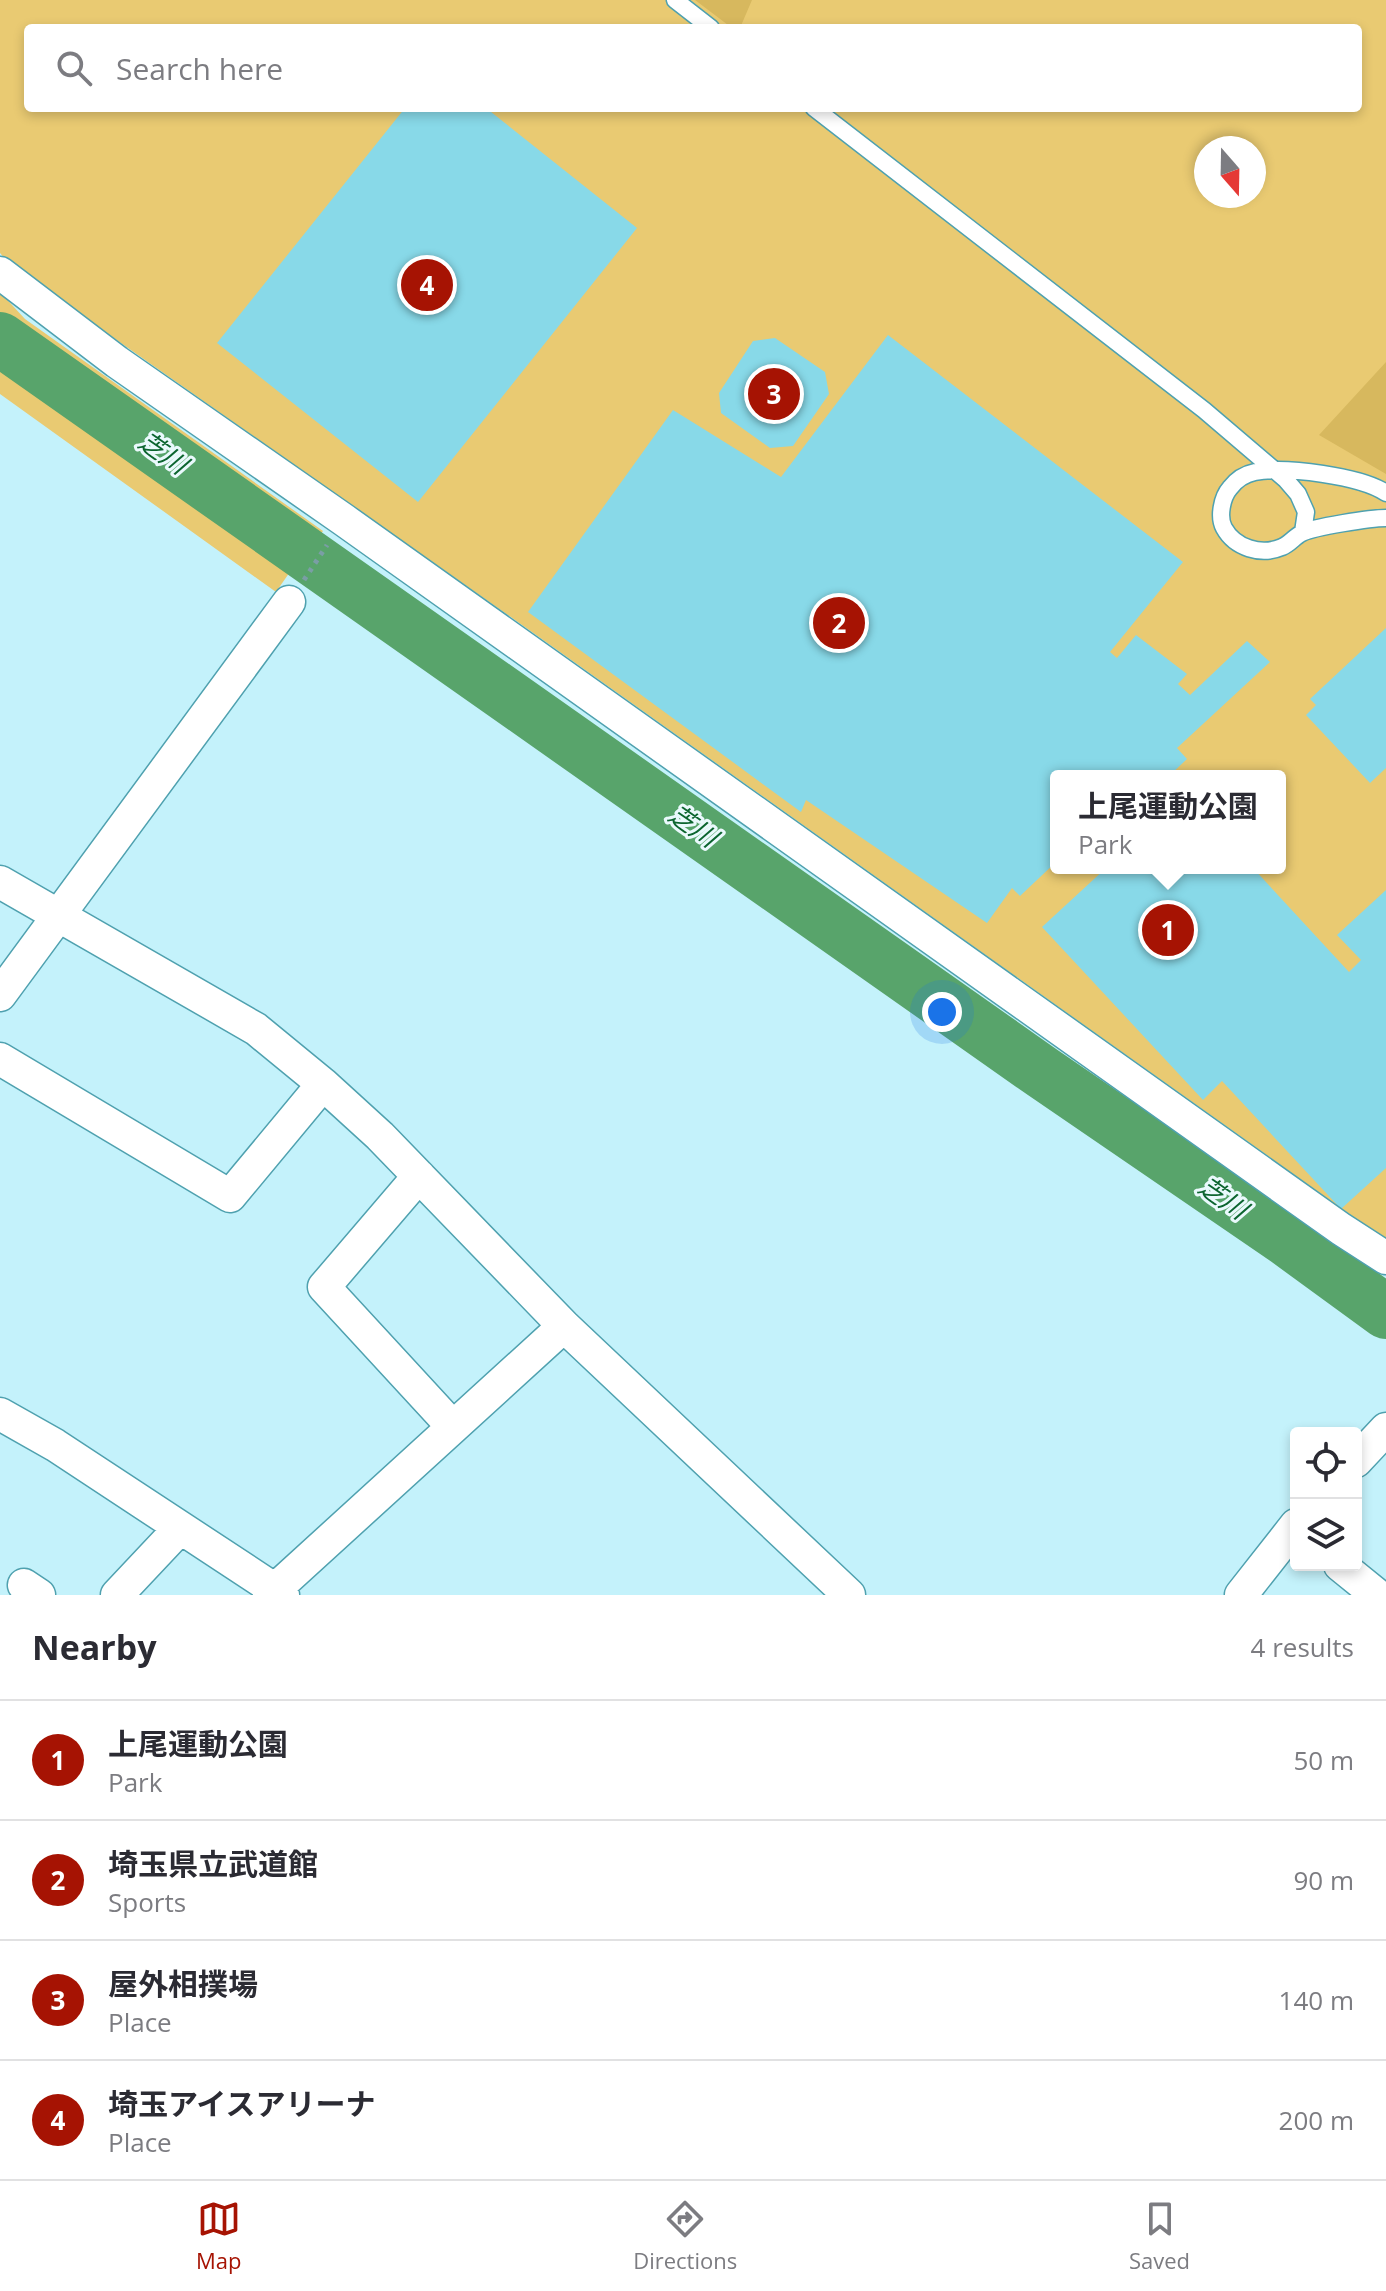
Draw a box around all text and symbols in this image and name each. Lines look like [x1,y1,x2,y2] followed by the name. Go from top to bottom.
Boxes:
[24,24,1362,112] search box
[52,46,96,90] icon: search
[116,48,283,89] text: Search here
[1194,136,1266,208] north arrow
[401,255,453,315] pin: 4
[748,364,800,424] pin: 3
[132,423,198,484] water label: 芝川
[813,593,865,653] pin: 2
[1050,770,1286,874] popup
[1078,785,1258,826] text: 上尾運動公園
[662,796,728,857] water label: 芝川
[1078,826,1132,862] text: Park
[1142,900,1194,960] pin: 1
[922,992,962,1032] your location
[1192,1168,1258,1229] water label: 芝川
[1290,1427,1362,1571] map controls
[1290,1427,1362,1499] button: locate
[1290,1499,1362,1571] button: layers
[32,1624,157,1670] text: Nearby
[1251,1629,1354,1665] text: 4 results
[108,1723,288,1764] text: 上尾運動公園
[51,1742,65,1778] text: 1
[1293,1742,1354,1778] text: 50 m
[108,1764,162,1800] text: Park
[108,1843,318,1884] text: 埼玉県立武道館
[51,1862,65,1898] text: 2
[1293,1862,1354,1898] text: 90 m
[108,1884,186,1920] text: Sports
[108,1963,258,2004] text: 屋外相撲場
[51,1982,65,2018] text: 3
[1279,1982,1354,2018] text: 140 m
[108,2004,172,2040] text: Place
[108,2083,376,2124] text: 埼玉アイスアリーナ
[51,2102,65,2138] text: 4
[1279,2102,1354,2138] text: 200 m
[108,2124,172,2160] text: Place
[196,2197,241,2275] tab: Map
[633,2197,737,2275] tab: Directions
[1129,2197,1190,2275] tab: Saved

